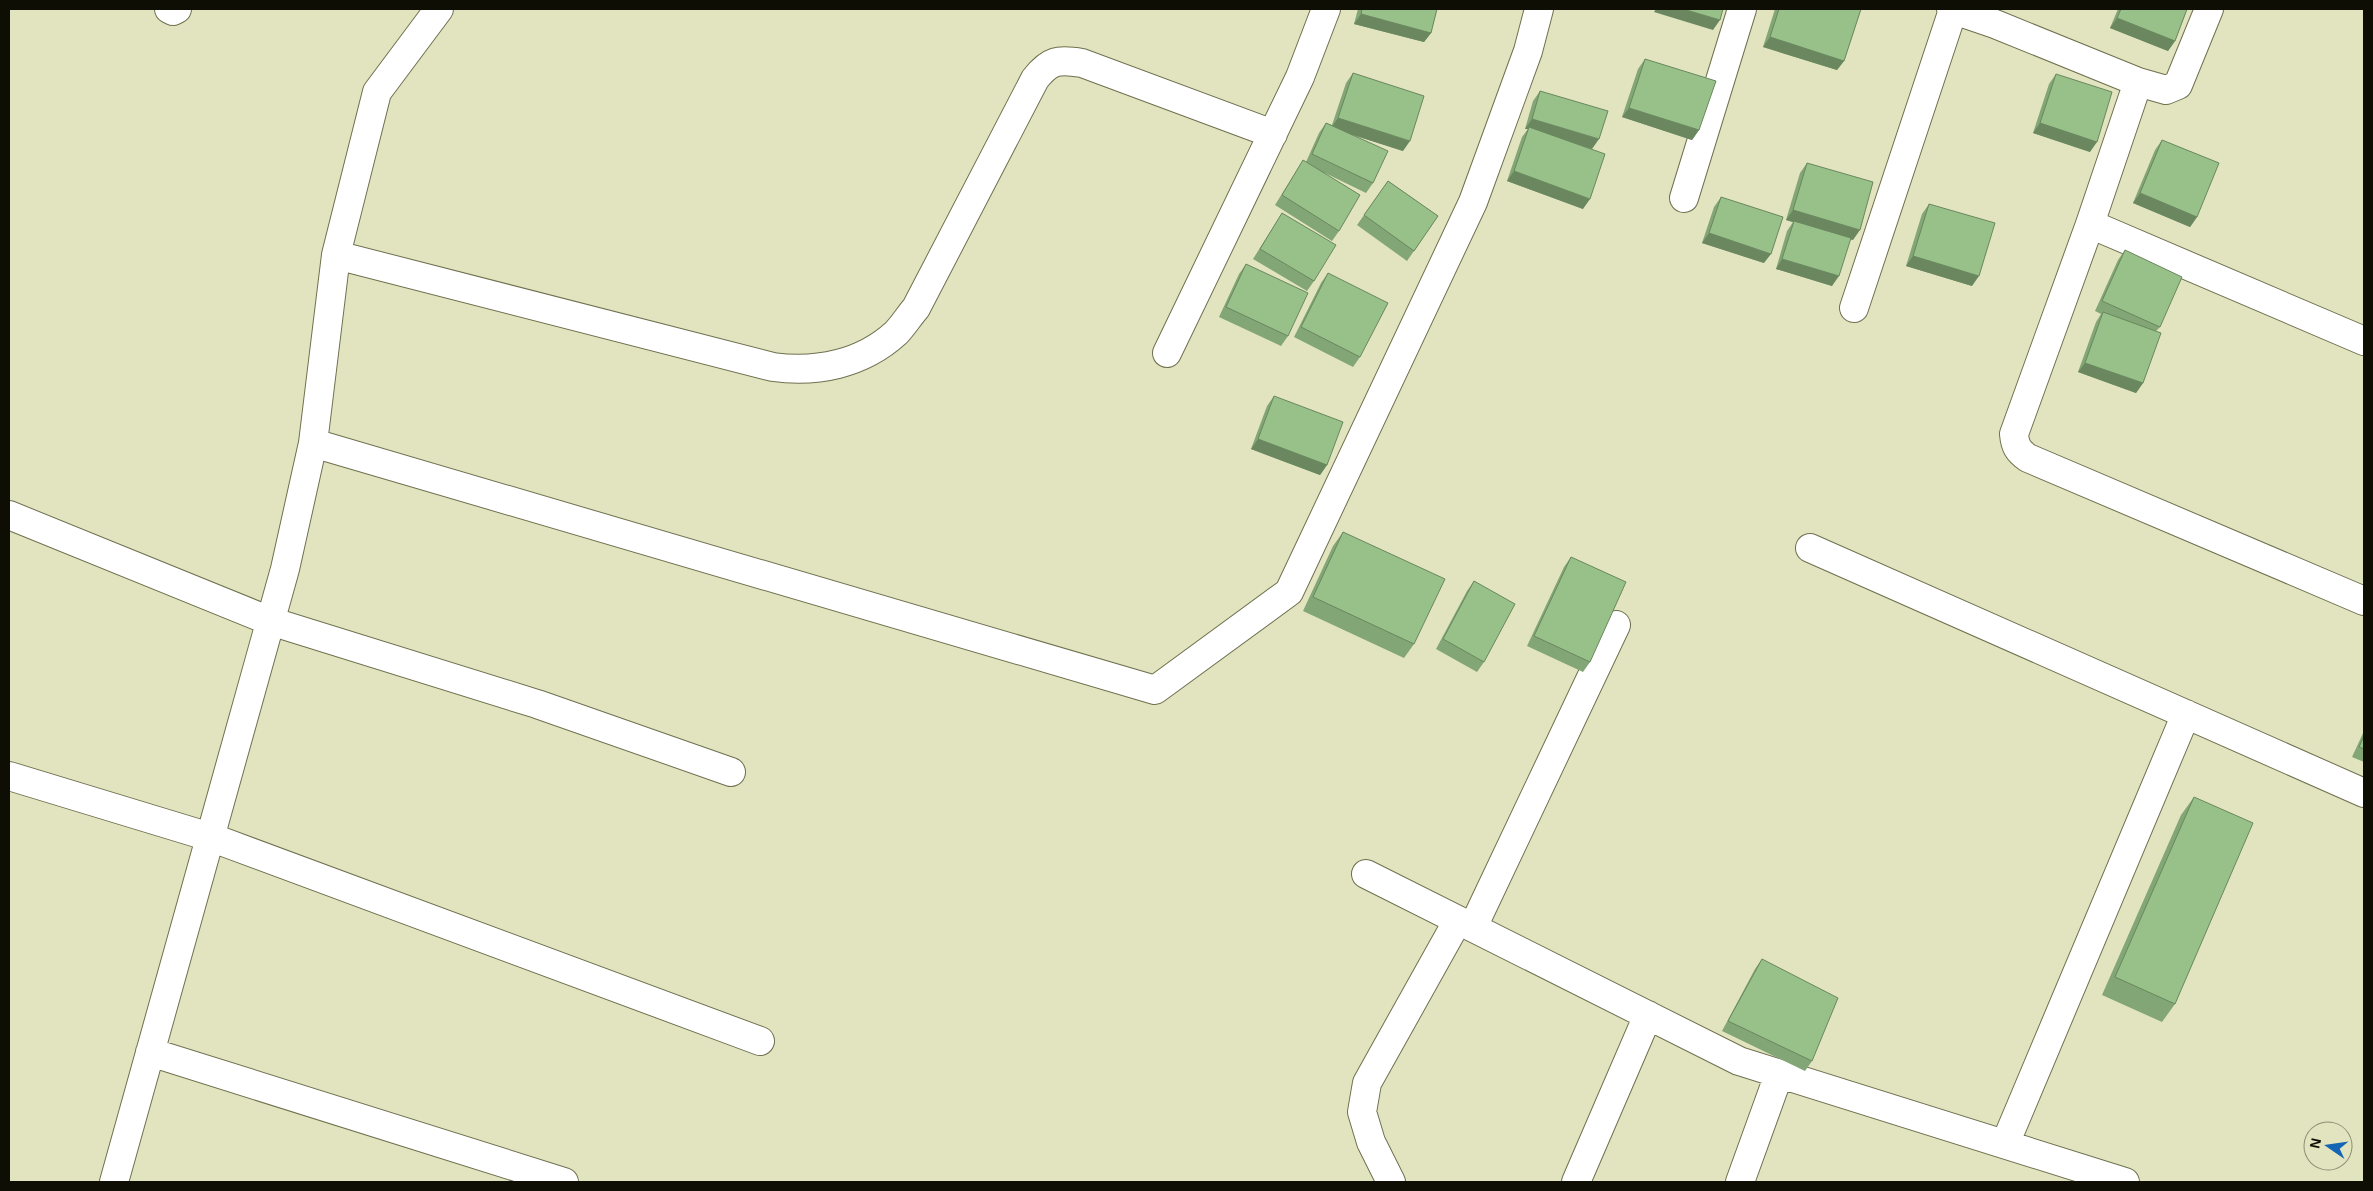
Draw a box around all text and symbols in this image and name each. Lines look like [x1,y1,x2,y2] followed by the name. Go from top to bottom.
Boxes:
[2303,1121,2353,1171] north arrow
[2306,1136,2324,1150] text: N

